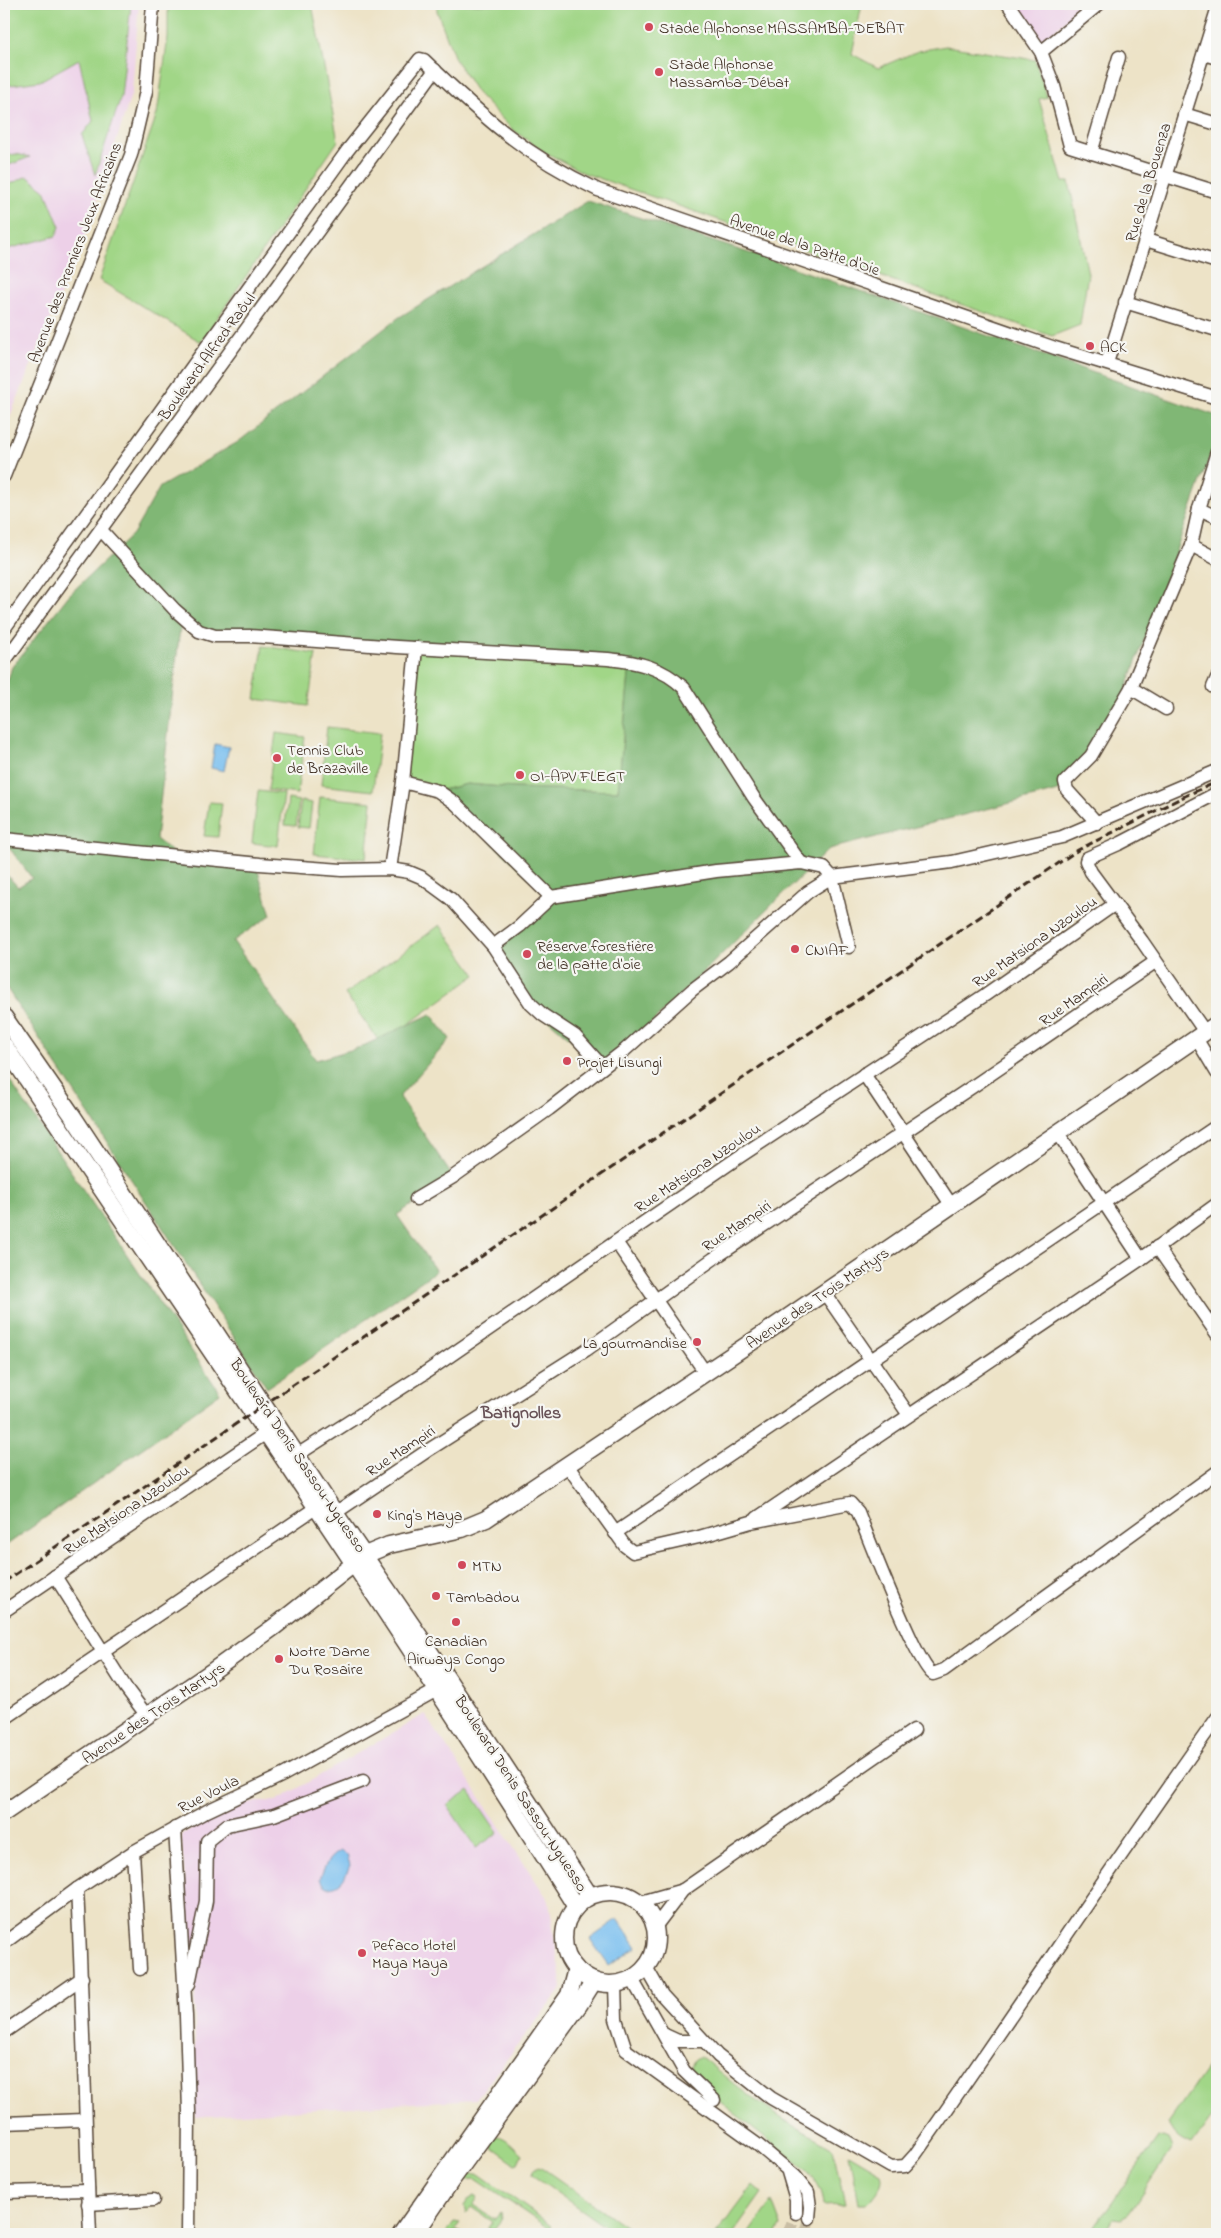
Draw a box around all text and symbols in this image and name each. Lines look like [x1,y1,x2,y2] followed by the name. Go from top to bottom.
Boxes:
[659,17,905,41] place label: Stade Alphonse MASSAMBA-DEBAT
[643,21,655,33] marker: Stade Alphonse MASSAMBA-DEBAT
[669,53,790,95] place label: Stade Alphonse Massamba-Débat
[653,66,665,78] marker: Stade Alphonse Massamba-Débat
[1119,120,1178,245] street label: Rue de la Bouenza
[23,139,129,367] street label: Avenue des Premiers Jeux Africains
[726,209,883,283] street label: Avenue de la Patte d'Oie
[152,288,262,427] street label: Boulevard Alfred Raôul
[1100,336,1127,360] place label: ACK
[1084,340,1096,352] marker: ACK
[287,739,369,781] place label: Tennis Club de Brazaville
[271,752,283,764] marker: Tennis Club de Brazaville
[530,765,625,789] place label: OI-APV FLEGT
[514,769,526,781] marker: OI-APV FLEGT
[968,890,1103,995] street label: Rue Matsiona Nzoulou
[537,935,655,977] place label: Réserve forestière de la patte d'oie
[805,939,849,963] place label: CNIAF
[789,943,801,955] marker: CNIAF
[521,948,533,960] marker: Réserve forestière de la patte d'oie
[1035,968,1114,1033] street label: Rue Mampiri
[577,1051,662,1075] place label: Projet Lisungi
[561,1055,573,1067] marker: Projet Lisungi
[630,1117,766,1220] street label: Rue Matsiona Nzoulou
[698,1194,777,1259] street label: Rue Mampiri
[742,1242,895,1356] street label: Avenue des Trois Martyrs
[583,1332,688,1356] place label: La gourmandise
[691,1336,703,1348] marker: La gourmandise
[222,1353,372,1558] street label: Boulevard Denis Sassou-Nguesso
[480,1401,561,1428] district label: Batignolles
[362,1419,441,1484] street label: Rue Mampiri
[59,1459,195,1562] street label: Rue Matsiona Nzoulou
[387,1504,462,1528] place label: King's Maya
[371,1508,383,1520] marker: King's Maya
[472,1555,502,1579] place label: MTN
[456,1559,468,1571] marker: MTN
[446,1586,520,1610] place label: Tambadou
[430,1590,442,1602] marker: Tambadou
[450,1616,462,1628] marker: Canadian Airways Congo
[407,1630,505,1672] place label: Canadian Airways Congo
[288,1640,370,1682] place label: Notre Dame Du Rosaire
[273,1653,285,1665] marker: Notre Dame Du Rosaire
[78,1657,231,1771] street label: Avenue des Trois Martyrs
[447,1690,593,1897] street label: Boulevard Denis Sassou-Nguesso
[174,1769,243,1820] street label: Rue Voula
[372,1934,456,1976] place label: Pefaco Hotel Maya Maya
[356,1947,368,1959] marker: Pefaco Hotel Maya Maya

